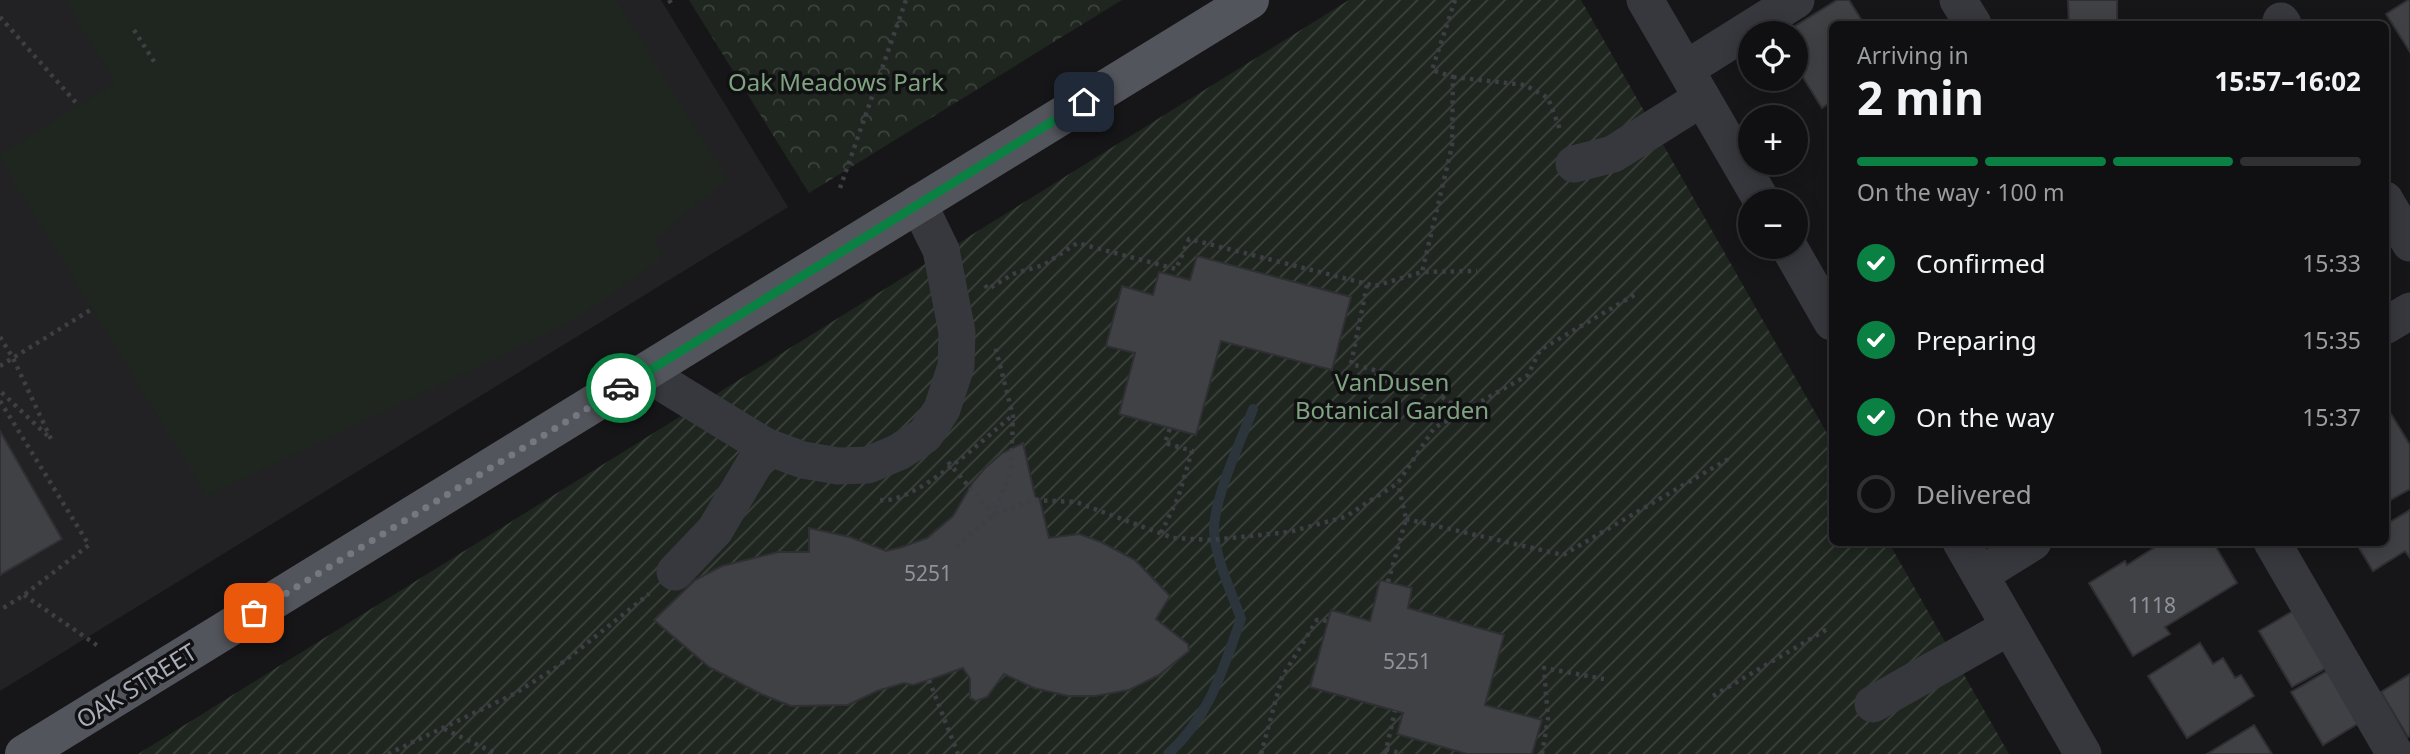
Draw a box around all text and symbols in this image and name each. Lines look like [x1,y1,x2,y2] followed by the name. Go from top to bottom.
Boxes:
[1738,21,1808,259] map controls
[1738,21,1808,91] button: locate
[1857,39,1969,71] text: Arriving in
[2214,63,2361,99] text: 15:57–16:02
[728,65,944,98] park label: Oak Meadows Park
[1857,66,1984,128] text: 2 min
[1054,72,1114,132] pin
[1065,83,1103,121] icon: home
[1738,105,1808,175] button: +
[1857,176,2064,208] text: On the way · 100 m
[1738,189,1808,259] button: −
[1857,244,1895,282] icon: check
[1916,245,2046,281] text: Confirmed
[2302,247,2361,279] text: 15:33
[1857,321,1895,359] icon: check
[1916,322,2037,358] text: Preparing
[2302,324,2361,356] text: 15:35
[586,353,656,423] courier
[1295,365,1489,426] park label: VanDusen Botanical Garden
[602,369,640,407] icon: car
[1857,398,1895,436] icon: check
[1916,399,2054,435] text: On the way
[2302,401,2361,433] text: 15:37
[1916,476,2032,512] text: Delivered
[904,559,952,587] house number: 5251
[224,583,284,643] pin
[2128,591,2176,619] house number: 1118
[235,594,273,632] icon: bag
[70,635,203,735] street label: OAK STREET
[1383,647,1431,675] house number: 5251

